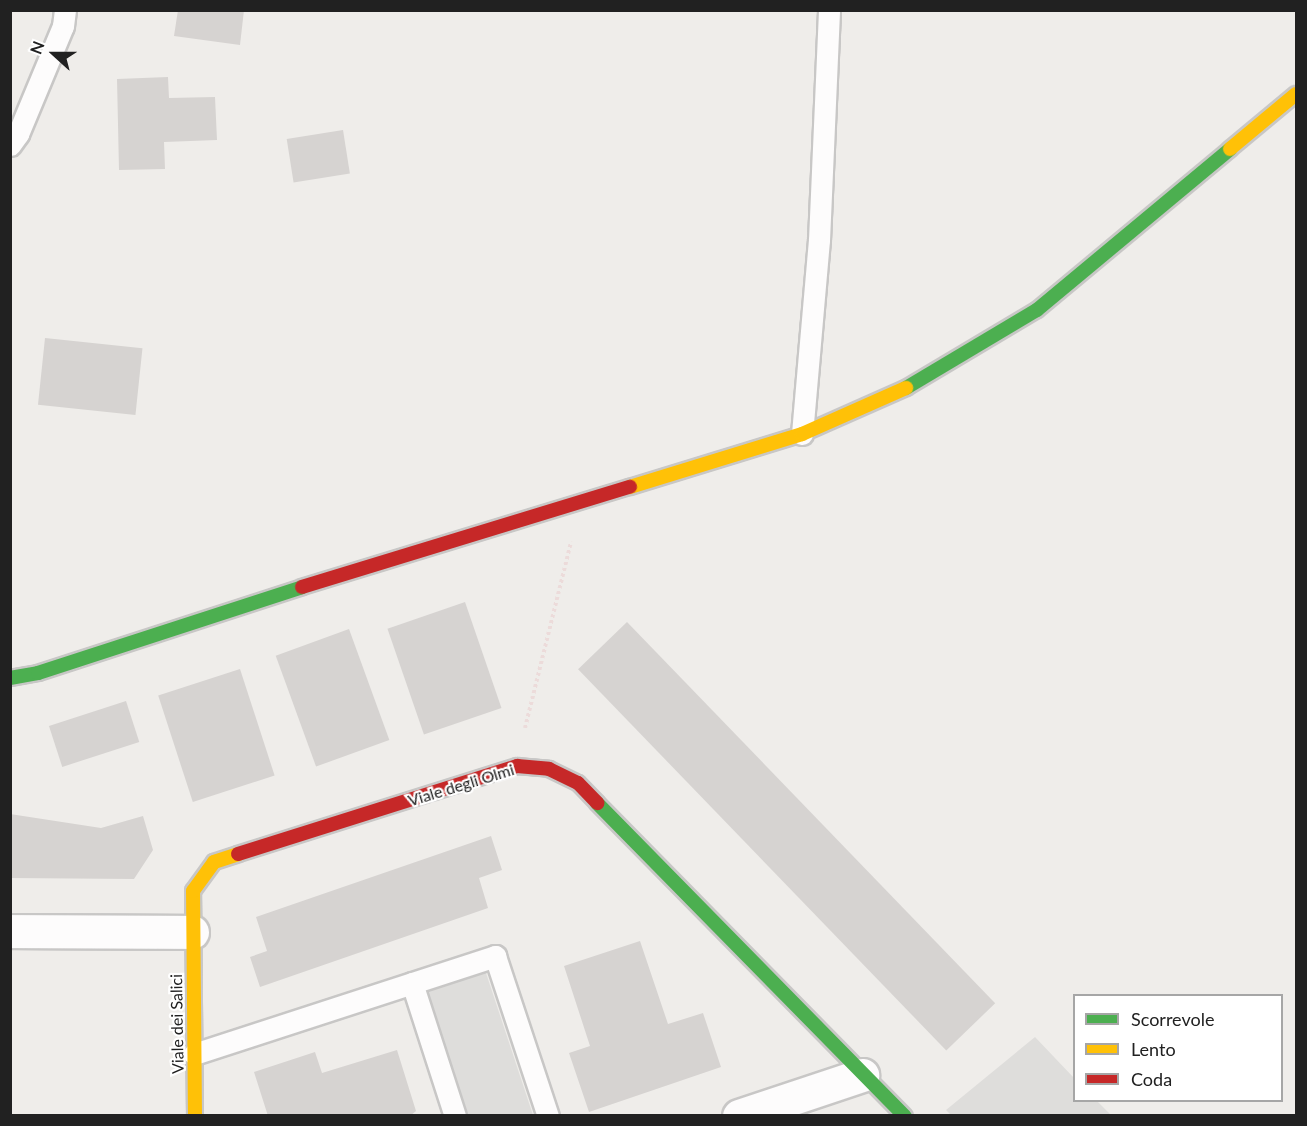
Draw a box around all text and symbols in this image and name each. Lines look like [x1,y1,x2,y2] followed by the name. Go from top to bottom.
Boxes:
[24,24,84,84] north arrow
[26,38,48,57] text: N
[406,760,516,810] street label: Viale degli Olmi
[167,974,187,1074] street label: Viale dei Salici
[1073,994,1283,1102] legend
[1131,1008,1214,1030] text: Scorrevole
[1131,1038,1176,1060] text: Lento
[1131,1068,1172,1090] text: Coda

